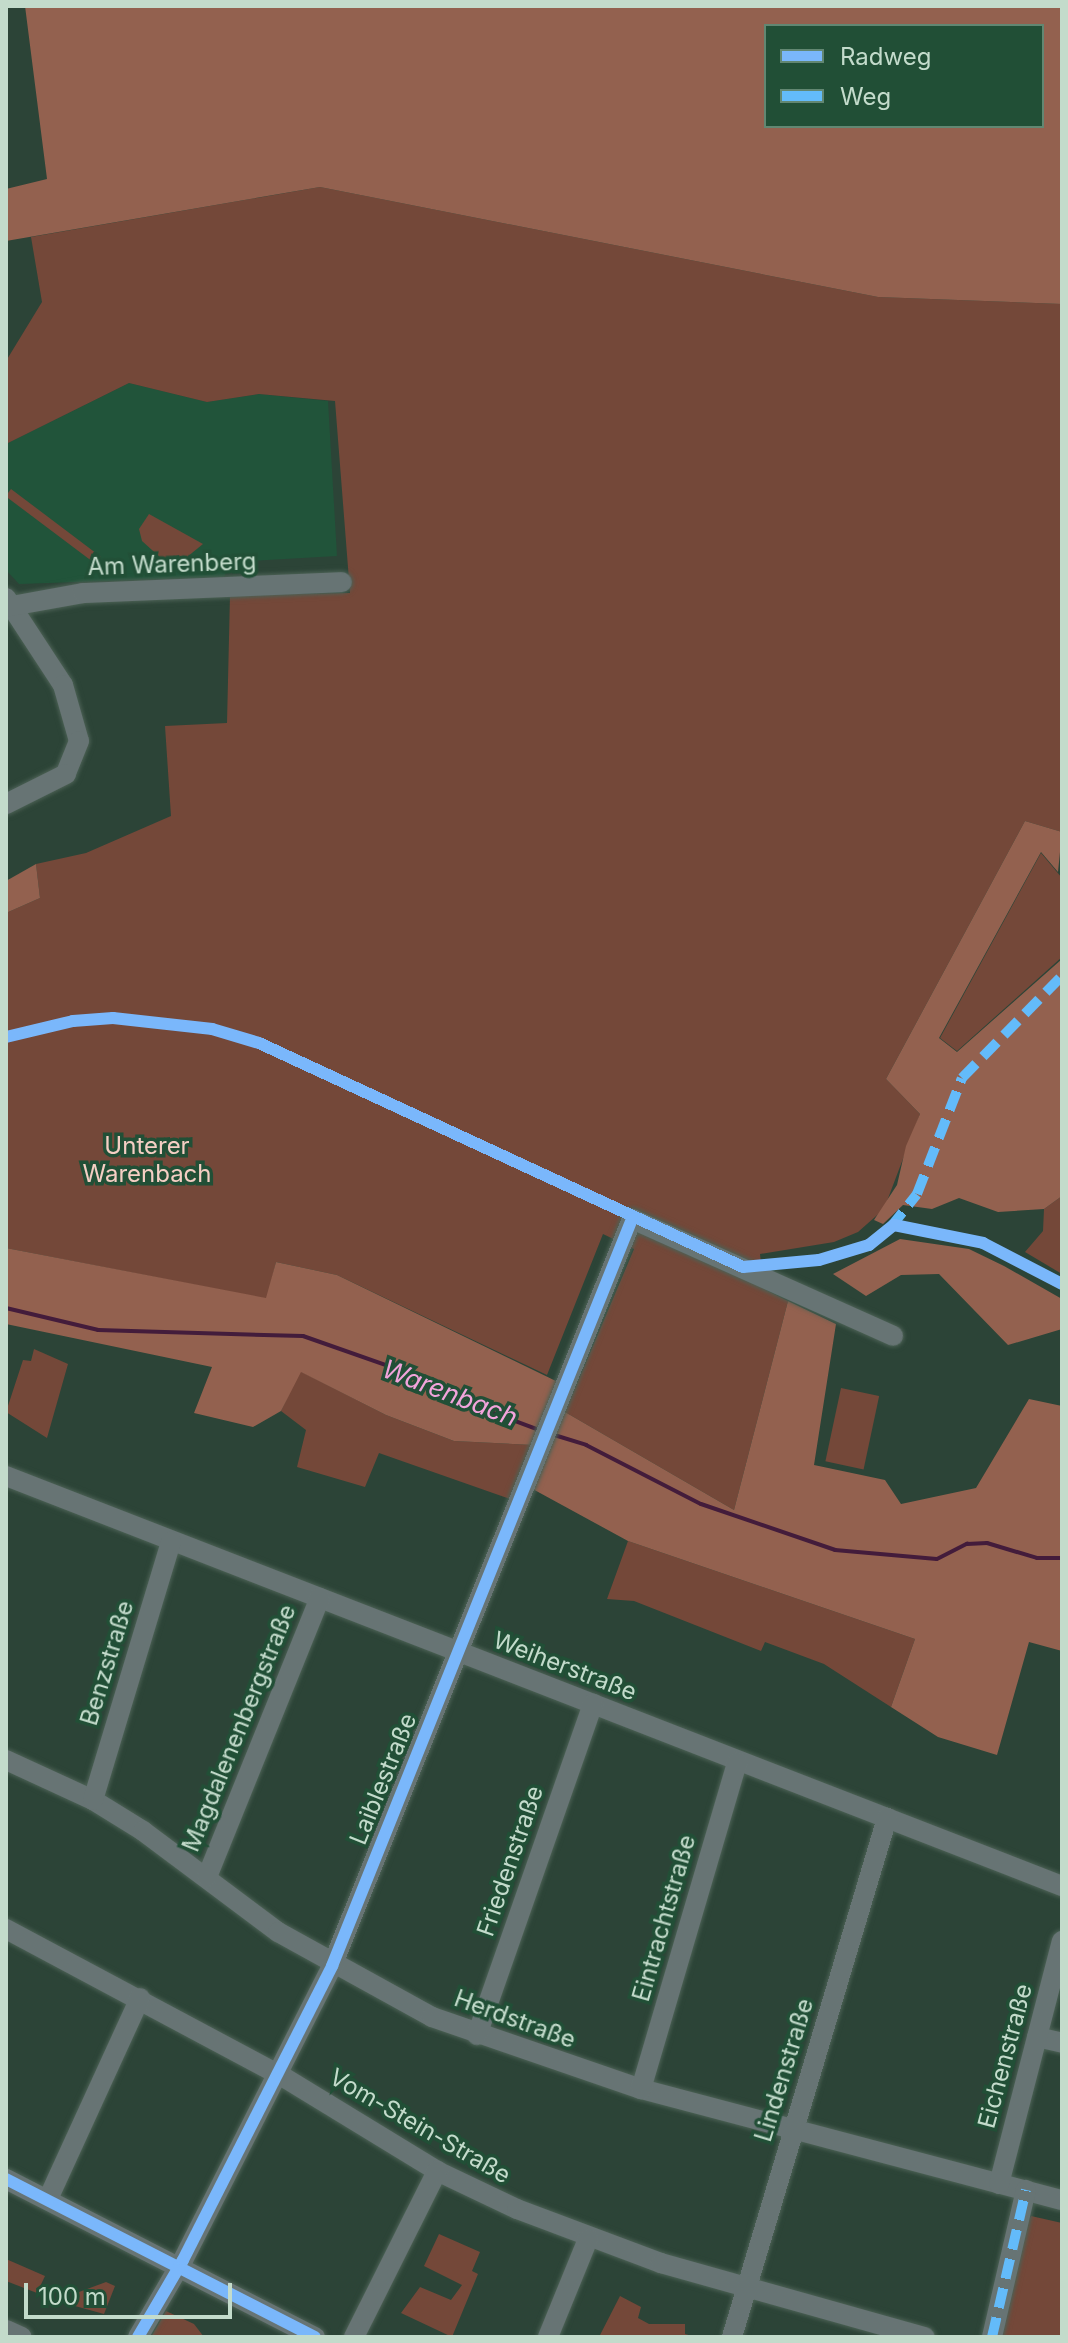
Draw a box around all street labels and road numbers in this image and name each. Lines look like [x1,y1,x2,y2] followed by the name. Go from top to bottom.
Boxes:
[87,547,257,581] street label: Am Warenberg
[74,1597,140,1729] street label: Benzstraße
[176,1600,302,1856] street label: Magdalenenbergstraße
[489,1625,641,1707] street label: Weiherstraße
[344,1709,422,1849] street label: Laiblestraße
[471,1782,549,1940] street label: Friedenstraße
[626,1831,702,2005] street label: Eintrachtstraße
[972,1981,1038,2131] street label: Eichenstraße
[450,1984,580,2054] street label: Herdstraße
[749,1995,819,2145] street label: Lindenstraße
[324,2062,516,2190] street label: Vom-Stein-Straße

